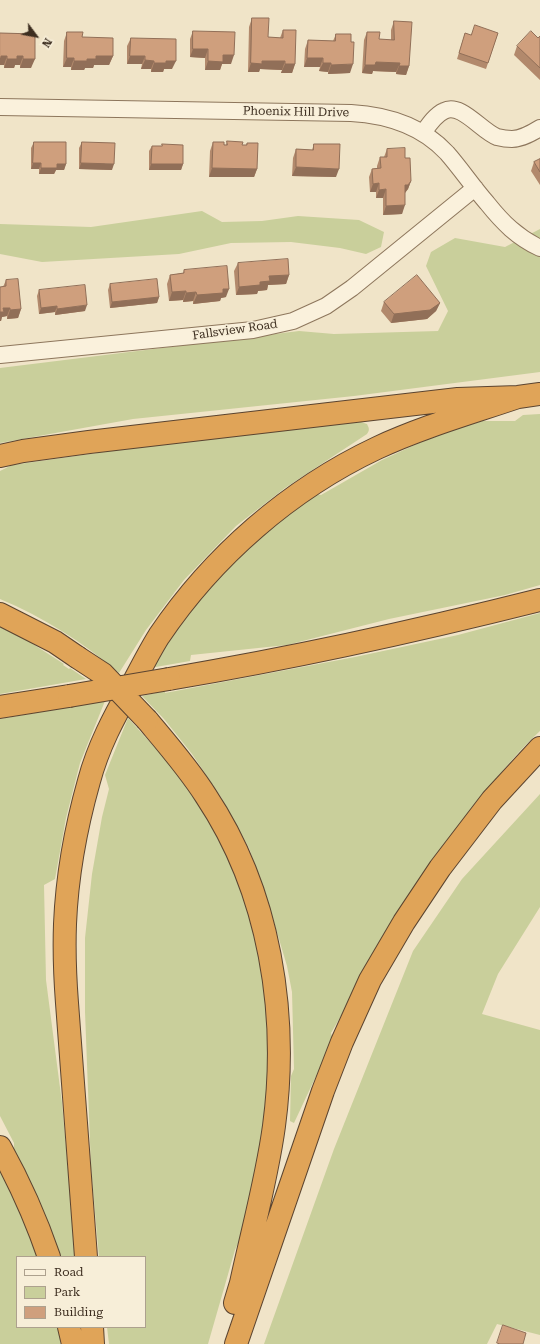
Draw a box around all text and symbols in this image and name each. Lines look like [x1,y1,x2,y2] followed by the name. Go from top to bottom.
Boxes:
[16,16,56,56] north arrow
[39,36,54,50] text: N
[243,104,349,120] street label: Phoenix Hill Drive
[192,317,278,343] street label: Fallsview Road
[16,1256,146,1328] legend
[54,1265,83,1279] text: Road
[54,1285,80,1299] text: Park
[54,1305,103,1319] text: Building

